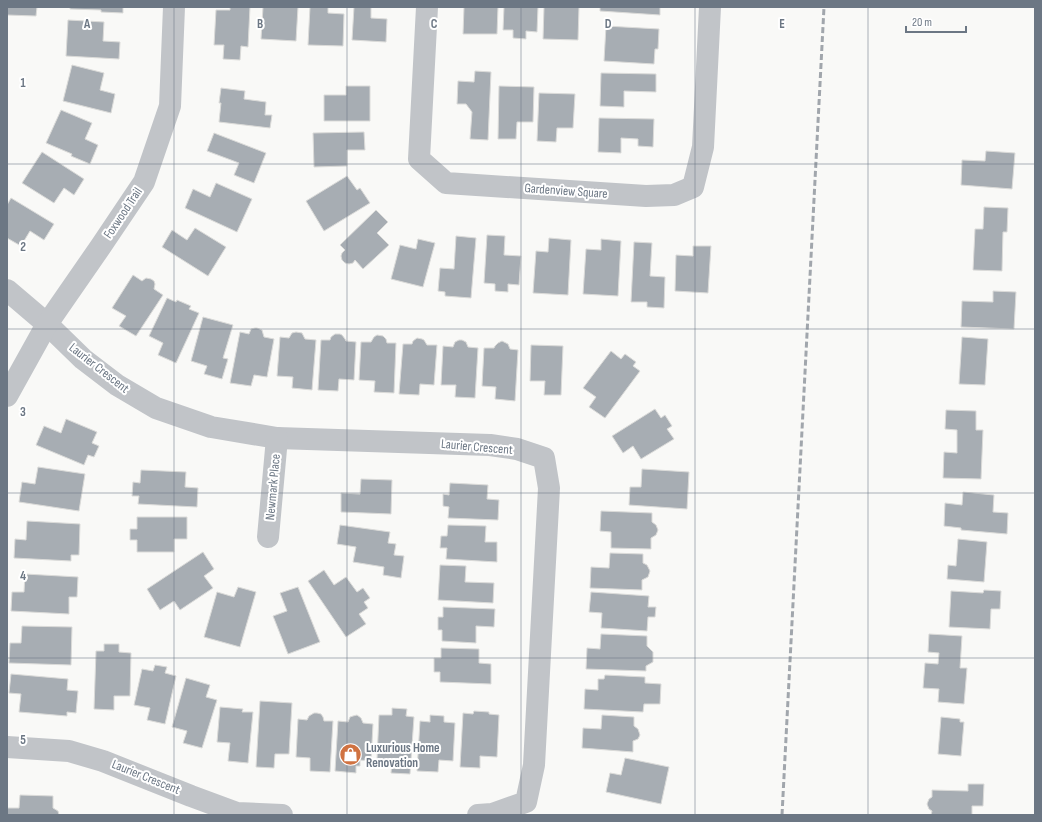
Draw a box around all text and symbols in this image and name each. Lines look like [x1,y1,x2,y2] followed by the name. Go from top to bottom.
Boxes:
[906,8,966,34] scale bar
[912,15,932,30] text: 20 m
[83,16,91,32] text: A
[257,16,263,32] text: B
[431,16,438,32] text: C
[605,16,612,32] text: D
[779,16,785,32] text: E
[20,75,26,91] text: 1
[524,180,608,202] street label: Gardenview Square
[100,184,146,242] street label: Foxwood Trail
[20,239,26,255] text: 2
[66,340,132,397] street label: Laurier Crescent
[20,404,26,420] text: 3
[440,436,514,458] street label: Laurier Crescent
[262,453,284,521] street label: Newmark Place
[20,568,26,584] text: 4
[20,732,26,748] text: 5
[366,740,440,771] place label: Luxurious Home Renovation
[337,742,363,768] shop icon: Luxurious Home Renovation
[110,756,182,798] street label: Laurier Crescent

